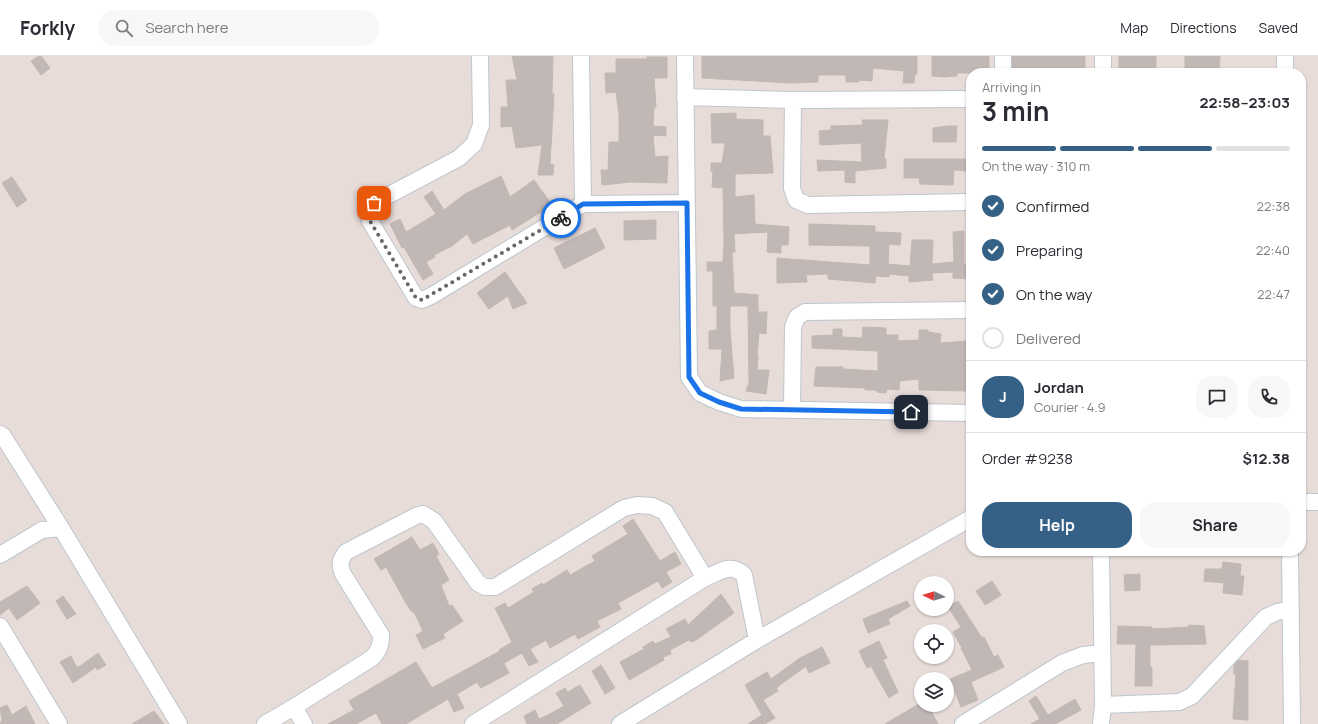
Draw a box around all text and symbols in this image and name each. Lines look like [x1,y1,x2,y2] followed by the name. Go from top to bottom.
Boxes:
[99,10,379,46] search box
[20,15,75,41] text: Forkly
[113,17,135,39] icon: search
[145,17,229,38] text: Search here
[1120,18,1148,37] text: Map
[1170,18,1237,37] text: Directions
[1259,18,1298,37] text: Saved
[982,78,1041,96] text: Arriving in
[1200,92,1290,113] text: 22:58–23:03
[982,93,1049,129] text: 3 min
[982,157,1090,175] text: On the way · 310 m
[357,186,391,220] pin
[363,192,385,214] icon: bag
[982,195,1004,217] icon: check
[1016,196,1089,217] text: Confirmed
[1257,197,1290,215] text: 22:38
[541,198,581,238] courier
[550,207,572,229] icon: bike
[982,239,1004,261] icon: check
[1016,240,1083,261] text: Preparing
[1256,241,1290,259] text: 22:40
[982,283,1004,305] icon: check
[1016,284,1092,305] text: On the way
[1257,285,1290,303] text: 22:47
[1016,328,1081,349] text: Delivered
[1196,376,1238,418] button: chat
[1248,376,1290,418] button: phone
[1034,377,1084,398] text: Jordan
[999,386,1007,407] text: J
[894,395,928,429] pin
[1034,398,1106,416] text: Courier · 4.9
[900,401,922,423] icon: home
[982,448,1073,469] text: Order #9238
[1243,448,1290,469] text: $12.38
[982,502,1132,548] button: Help
[1140,502,1290,548] button: Share
[914,576,954,616] north arrow
[914,576,954,712] map controls
[914,624,954,664] button: locate
[914,672,954,712] button: layers

